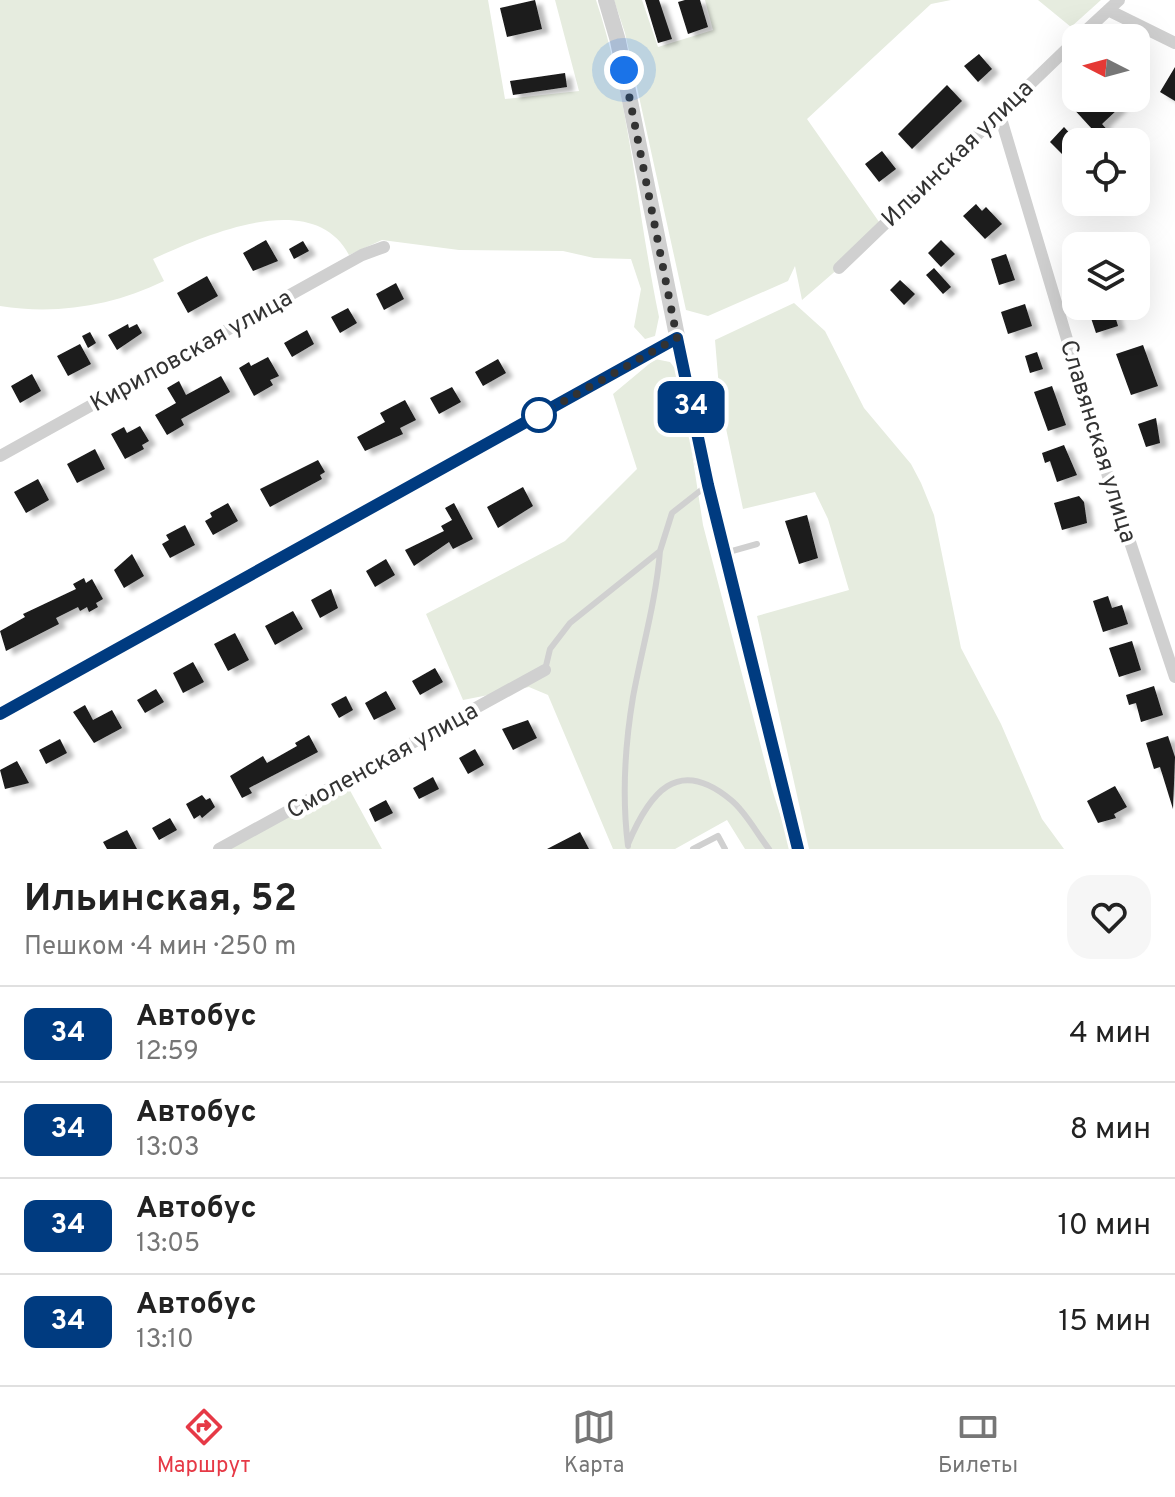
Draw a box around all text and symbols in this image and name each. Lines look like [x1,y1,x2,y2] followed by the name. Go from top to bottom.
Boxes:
[1062,24,1150,112] north arrow
[1062,24,1150,320] map controls
[604,50,644,90] your location
[876,74,1041,235] street label: Ильинская улица
[1062,128,1150,216] button: locate
[1062,232,1150,320] button: layers
[86,284,298,420] street label: Кириловская улица
[1052,336,1142,547] street label: Славянская улица
[655,381,727,433] line badge: 34
[674,389,708,425] text: 34
[522,398,556,432] unlabelled marker
[282,697,484,827] street label: Смоленская улица
[1067,875,1151,959] button: heart
[24,876,297,925] text: Ильинская, 52
[24,931,296,964] text: Пешком · 4 мин · 250 m
[136,999,257,1036] text: Автобус
[51,1016,85,1052] text: 34
[1069,1016,1151,1053] text: 4 мин
[136,1036,199,1069] text: 12:59
[136,1095,257,1132] text: Автобус
[51,1112,85,1148] text: 34
[1070,1112,1151,1149] text: 8 мин
[136,1132,200,1165] text: 13:03
[136,1191,257,1228] text: Автобус
[51,1208,85,1244] text: 34
[1058,1208,1151,1245] text: 10 мин
[136,1228,200,1261] text: 13:05
[136,1287,257,1324] text: Автобус
[51,1304,85,1340] text: 34
[1058,1304,1151,1341] text: 15 мин
[136,1324,194,1357] text: 13:10
[157,1405,250,1480] tab: Маршрут
[564,1405,624,1480] tab: Карта
[938,1405,1018,1480] tab: Билеты

